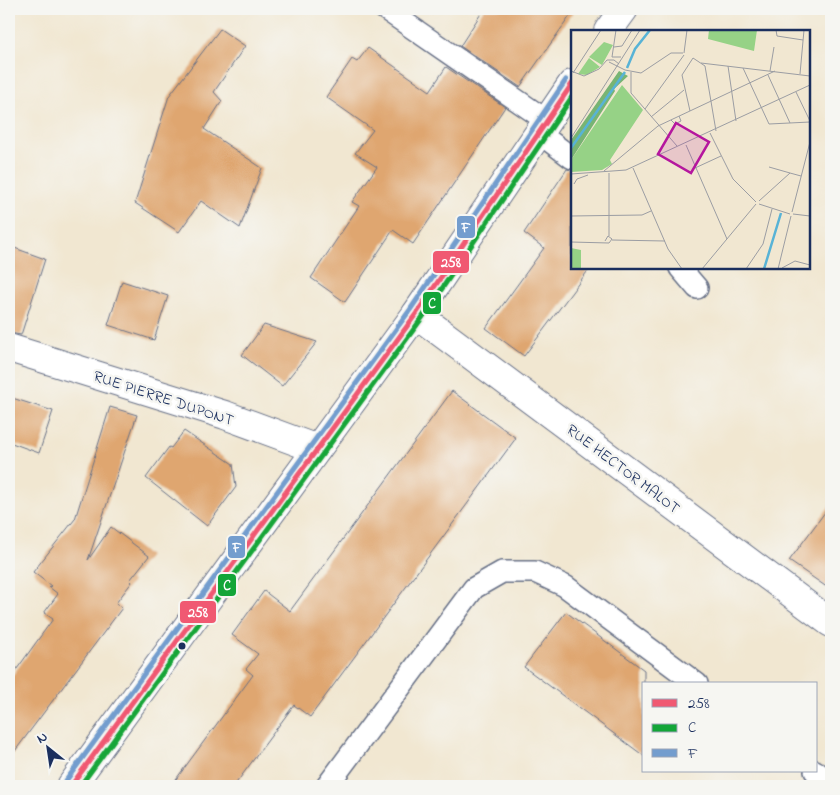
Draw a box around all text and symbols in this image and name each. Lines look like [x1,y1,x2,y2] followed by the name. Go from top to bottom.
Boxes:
[571,30,810,269] inset map
[456,215,476,239] line badge: F
[460,218,471,239] text: F
[432,250,470,274] line badge: 258
[440,253,462,274] text: 258
[422,291,442,315] line badge: C
[428,294,436,315] text: C
[90,365,237,433] street label: RUE PIERRE DUPONT
[561,419,685,520] street label: RUE HECTOR MALOT
[227,535,246,559] line badge: F
[231,538,242,559] text: F
[217,573,237,597] line badge: C
[223,576,231,597] text: C
[179,600,217,624] line badge: 258
[187,603,209,624] text: 258
[177,641,187,651] unlabelled marker
[642,682,818,772] legend
[688,693,710,715] text: 258
[688,717,696,739] text: C
[22,722,72,772] north arrow
[33,727,52,749] text: N
[687,743,698,765] text: F

